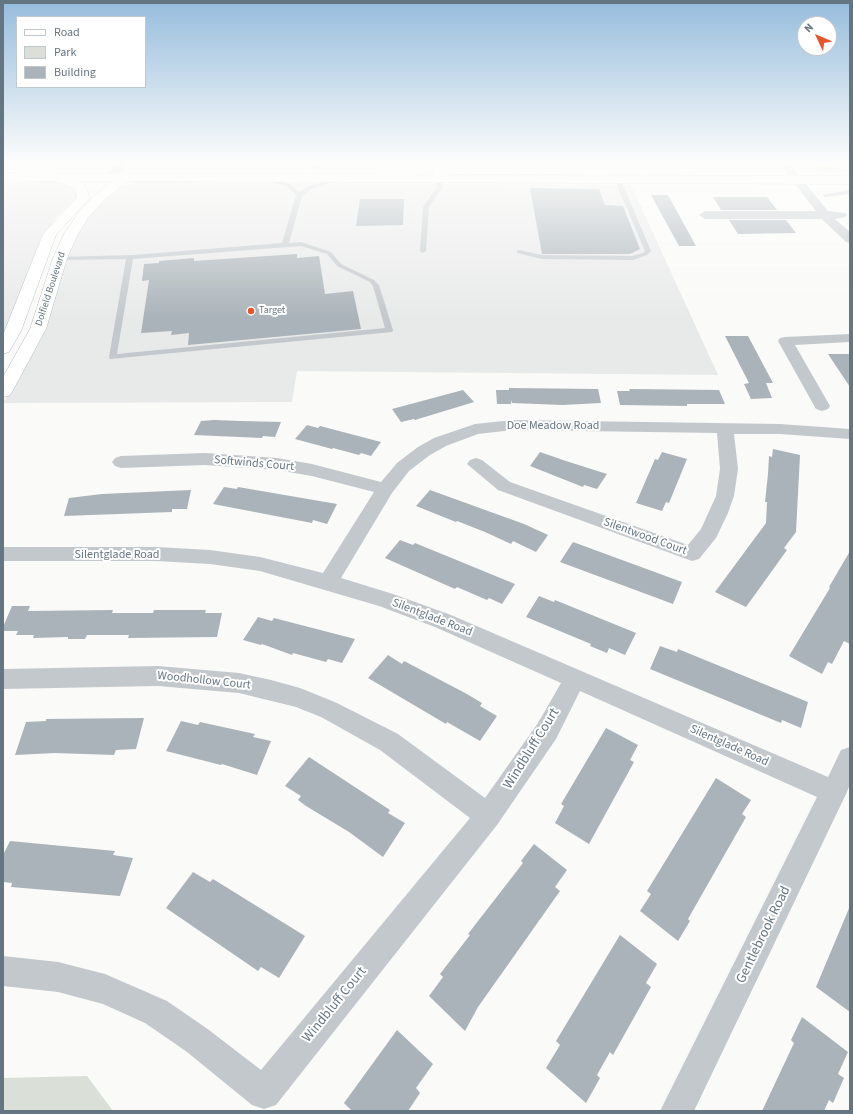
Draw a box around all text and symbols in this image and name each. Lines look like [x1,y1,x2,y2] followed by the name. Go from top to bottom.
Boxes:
[16,16,146,88] legend
[797,16,837,56] north arrow
[801,20,817,36] text: N
[54,24,80,41] text: Road
[54,44,76,61] text: Park
[54,64,96,81] text: Building
[33,250,69,328] street label: Dolfield Boulevard
[259,305,285,317] place label: Target
[246,306,256,316] marker: Target
[507,419,599,433] street label: Doe Meadow Road
[213,453,295,475] street label: Softwinds Court
[601,515,689,559] street label: Silentwood Court
[75,548,159,562] street label: Silentglade Road
[390,596,474,640] street label: Silentglade Road
[157,669,251,693] street label: Woodhollow Court
[500,705,564,793] street label: Windbluff Court
[687,722,771,770] street label: Silentglade Road
[733,884,795,986] street label: Gentlebrook Road
[299,964,371,1046] street label: Windbluff Court

